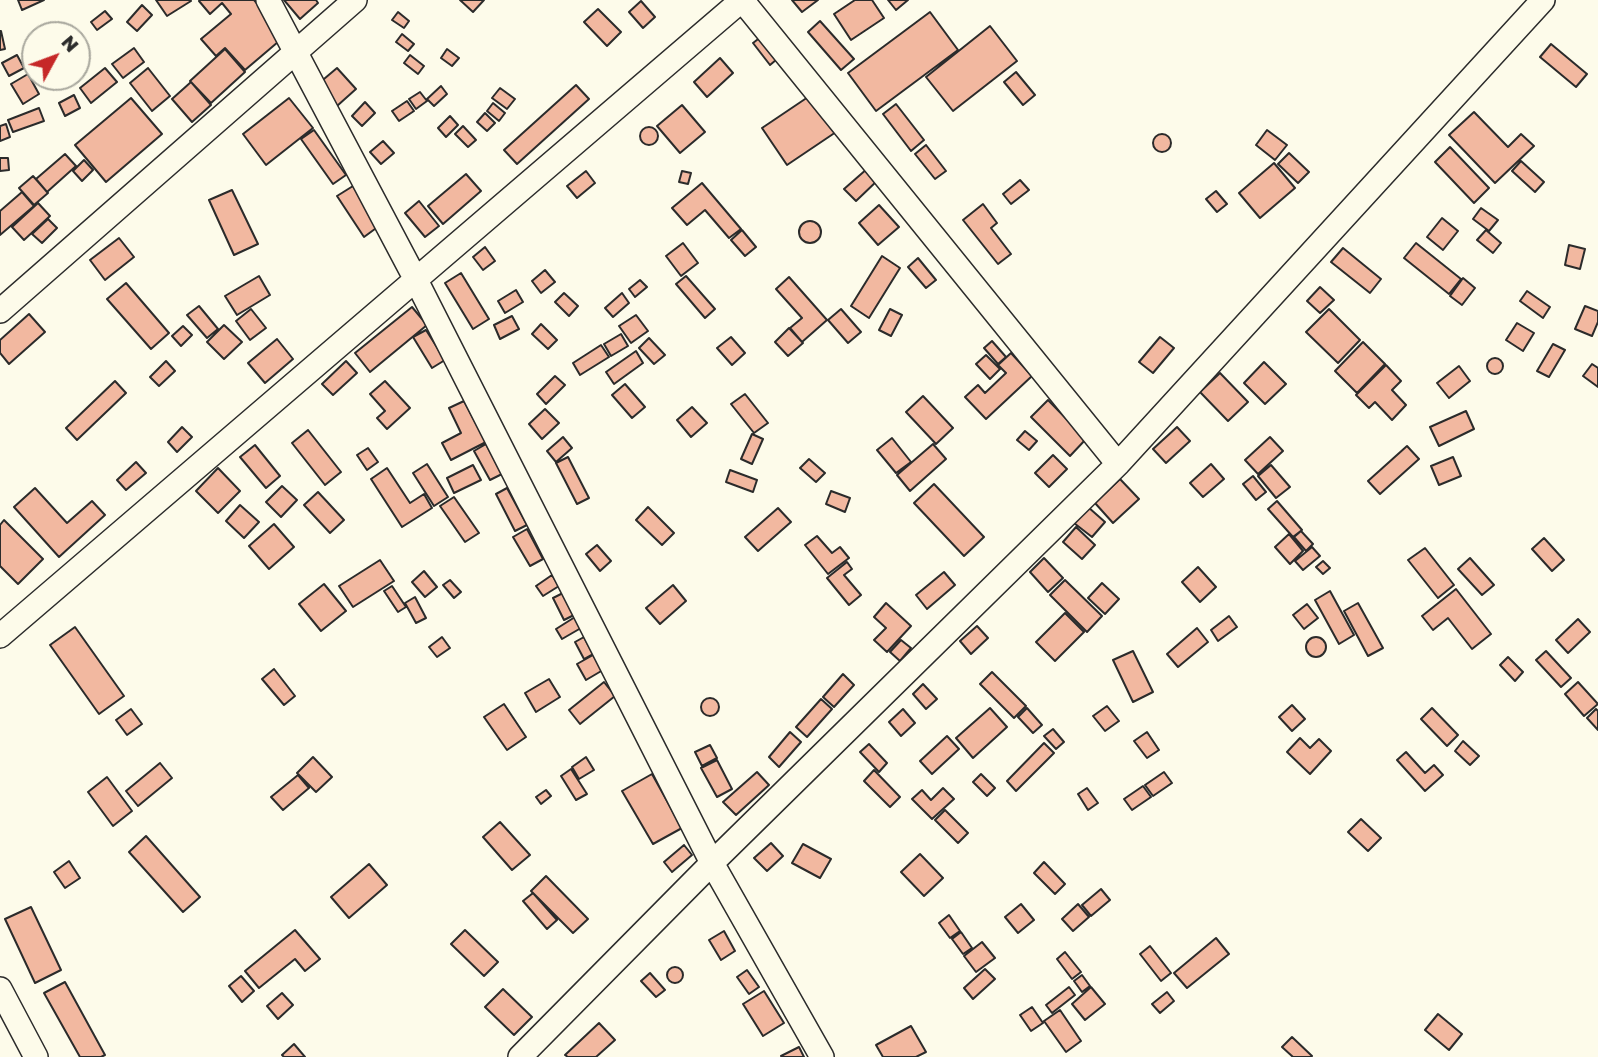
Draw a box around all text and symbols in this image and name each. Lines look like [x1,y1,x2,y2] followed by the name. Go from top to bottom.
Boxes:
[21,21,91,91] north arrow
[57,30,84,56] text: N

